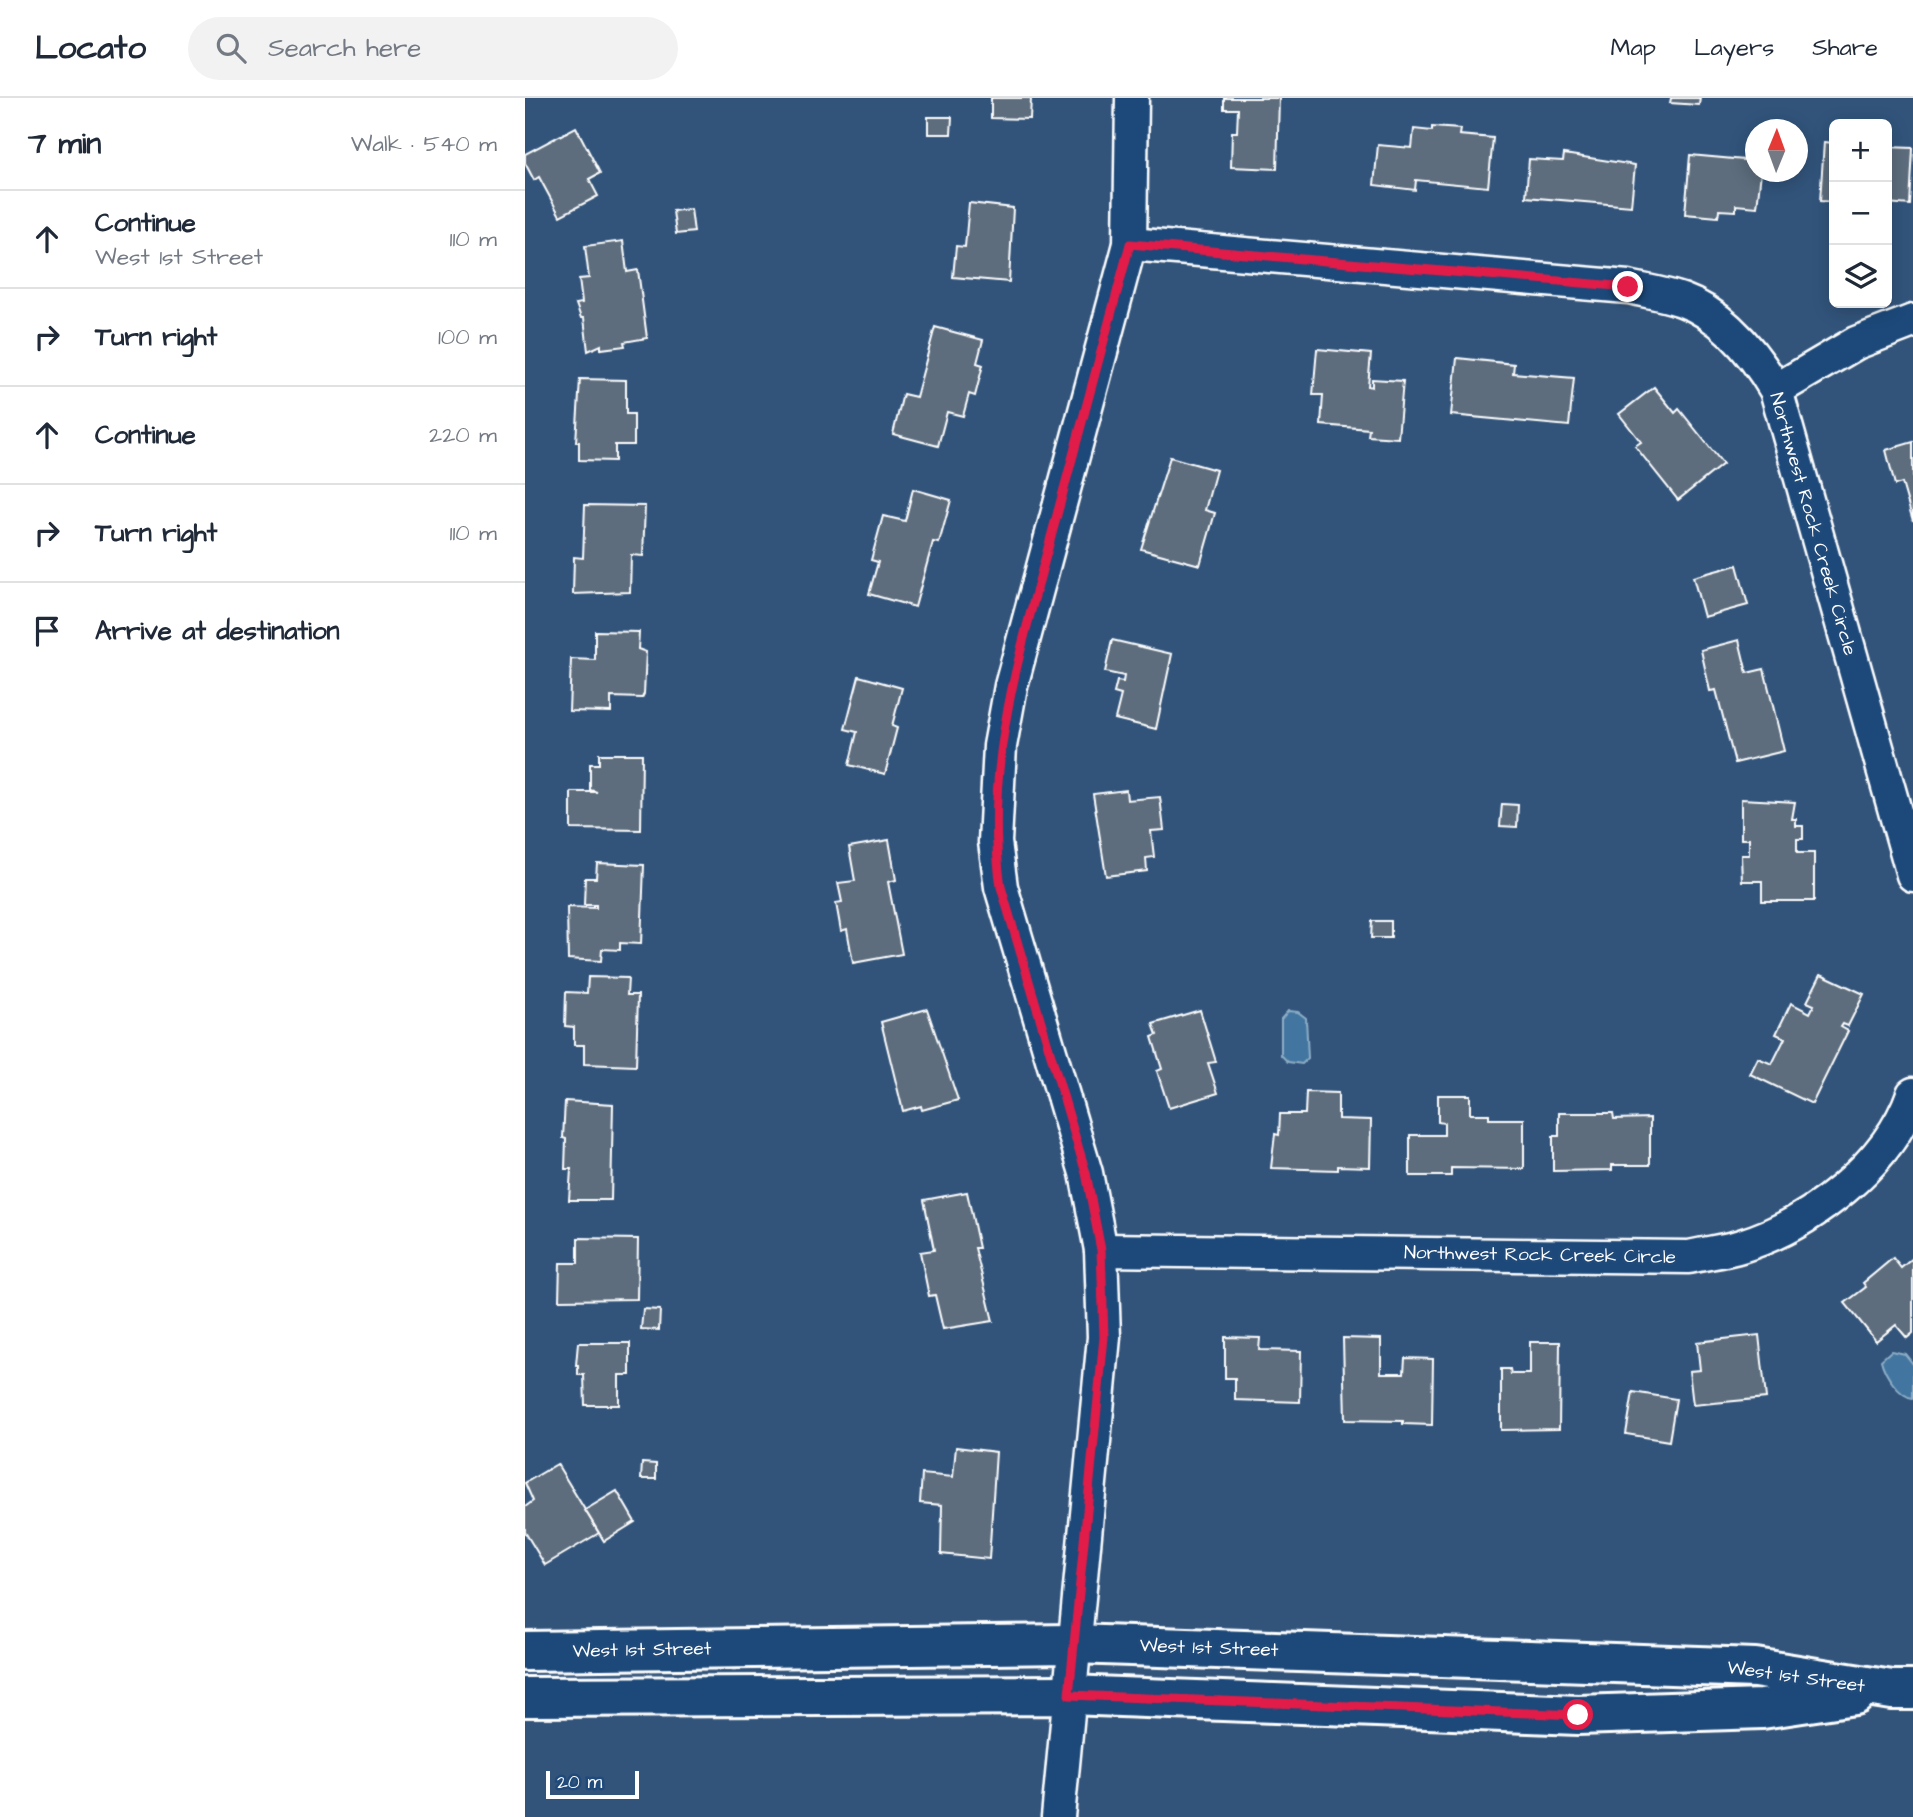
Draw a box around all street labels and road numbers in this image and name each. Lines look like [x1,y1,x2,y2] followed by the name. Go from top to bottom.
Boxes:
[1763,390,1863,658] street label: Northwest Rock Creek Circle
[1404,1239,1676,1271] street label: Northwest Rock Creek Circle
[1139,1632,1279,1664] street label: West 1st Street
[572,1635,712,1665] street label: West 1st Street
[1725,1654,1867,1700] street label: West 1st Street

